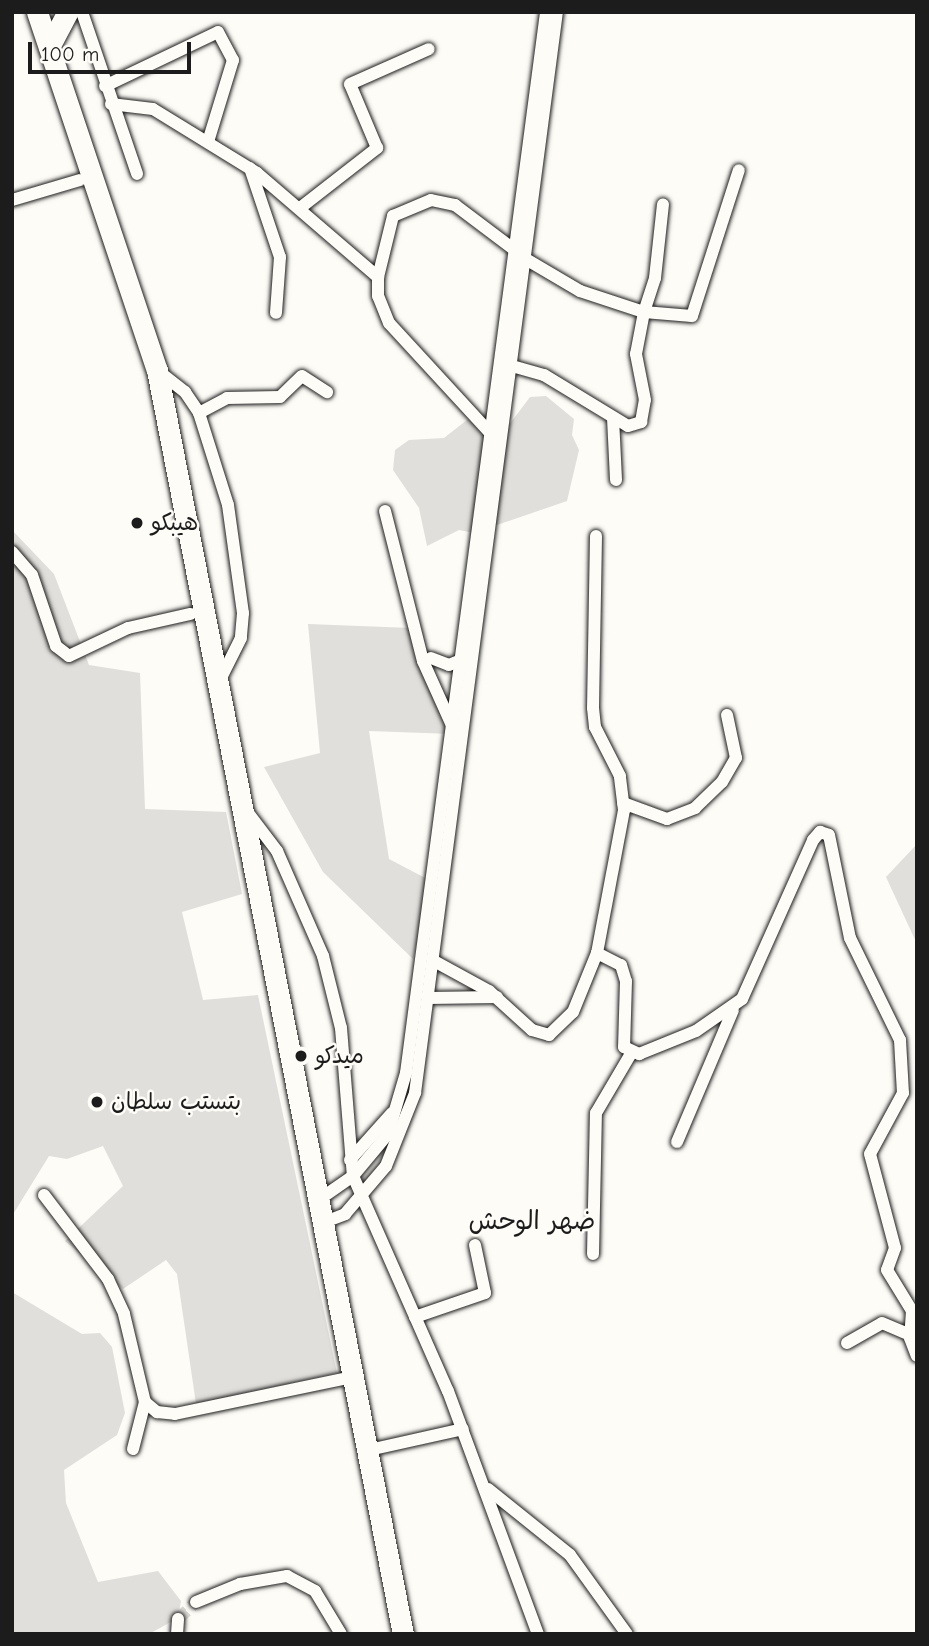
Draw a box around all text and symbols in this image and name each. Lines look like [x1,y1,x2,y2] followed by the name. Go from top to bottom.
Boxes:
[32,28,194,72] scale bar
[41,42,99,66] text: 100 m
[151,509,198,537] place label: هيبكو
[129,515,145,531] marker: هيبكو
[315,1042,364,1070] place label: ميدكو
[293,1048,309,1064] marker: ميدكو
[111,1088,241,1116] place label: بتستب سلطان
[89,1094,105,1110] marker: بتستب سلطان
[469,1206,595,1238] district label: ضهر الوحش

